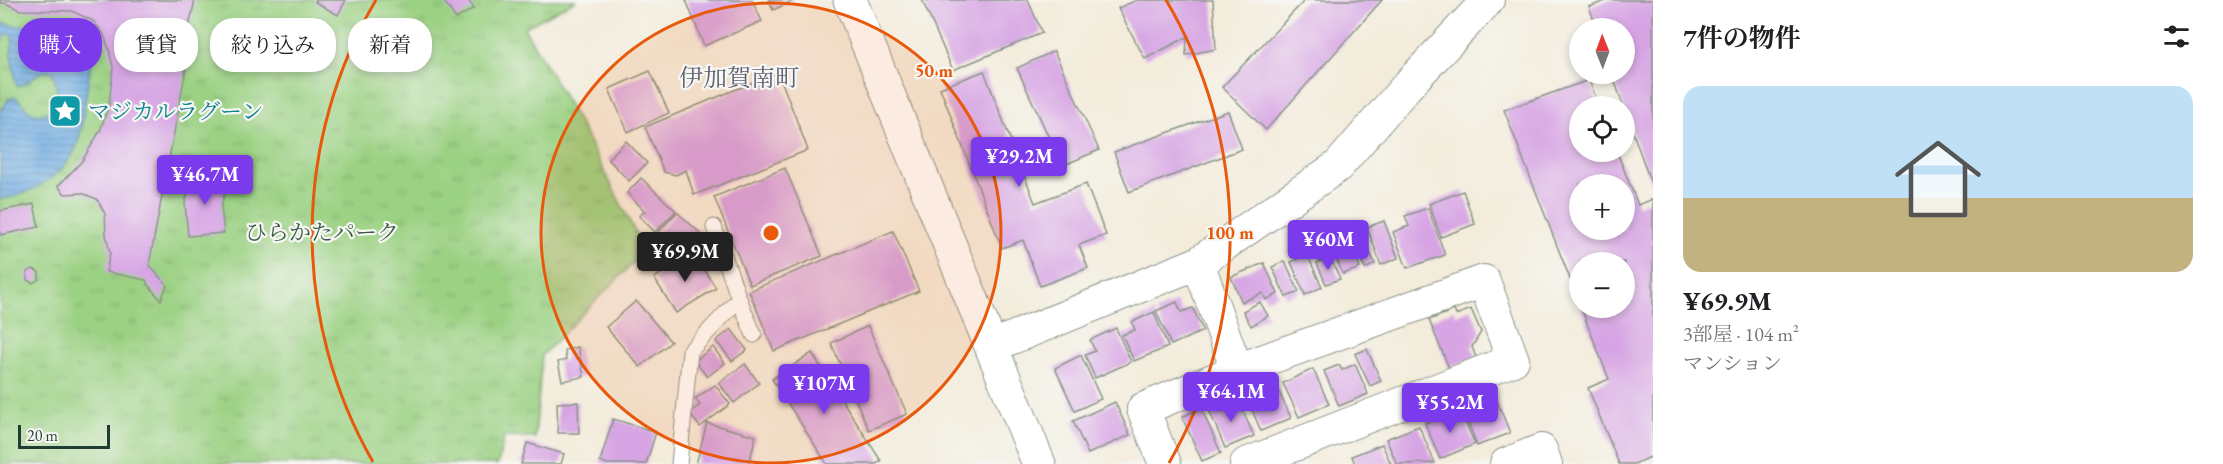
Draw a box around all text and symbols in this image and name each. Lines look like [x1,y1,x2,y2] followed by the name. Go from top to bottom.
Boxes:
[18,18,102,72] chip: 購入
[114,18,198,72] chip: 賃貸
[210,18,336,72] chip: 絞り込み
[348,18,432,72] chip: 新着
[1569,18,1635,84] north arrow
[1569,18,1635,318] map controls
[2160,20,2193,53] icon: filters
[1683,21,1801,55] text: 7件の物件
[915,59,953,82] text: 50 m
[679,62,799,93] district label: 伊加賀南町
[47,93,83,129] place icon: マジカルラグーン
[1569,96,1635,162] button: locate
[88,97,264,126] place label: マジカルラグーン
[1884,125,1992,233] icon: home
[970,137,1068,188] pin: ¥29.2M
[985,143,1053,169] text: ¥29.2M
[156,155,254,206] pin: ¥46.7M
[171,161,239,187] text: ¥46.7M
[1569,174,1635,240] button: +
[245,218,399,247] park label: ひらかたパーク
[1292,220,1364,271] pin: ¥60M
[1206,221,1254,244] text: 100 m
[761,223,781,243] centre of rings
[1302,226,1354,252] text: ¥60M
[636,232,734,283] pin: ¥69.9M
[651,238,719,264] text: ¥69.9M
[1569,252,1635,318] button: −
[1683,284,1772,318] text: ¥69.9M
[1683,321,1799,347] text: 3部屋 · 104 m²
[1683,350,1782,376] text: マンション
[782,364,866,415] pin: ¥107M
[792,370,856,396] text: ¥107M
[1182,372,1280,423] pin: ¥64.1M
[1197,378,1265,404] text: ¥64.1M
[1401,383,1499,434] pin: ¥55.2M
[1416,389,1484,415] text: ¥55.2M
[18,422,110,450] scale bar
[27,425,58,446] text: 20 m

